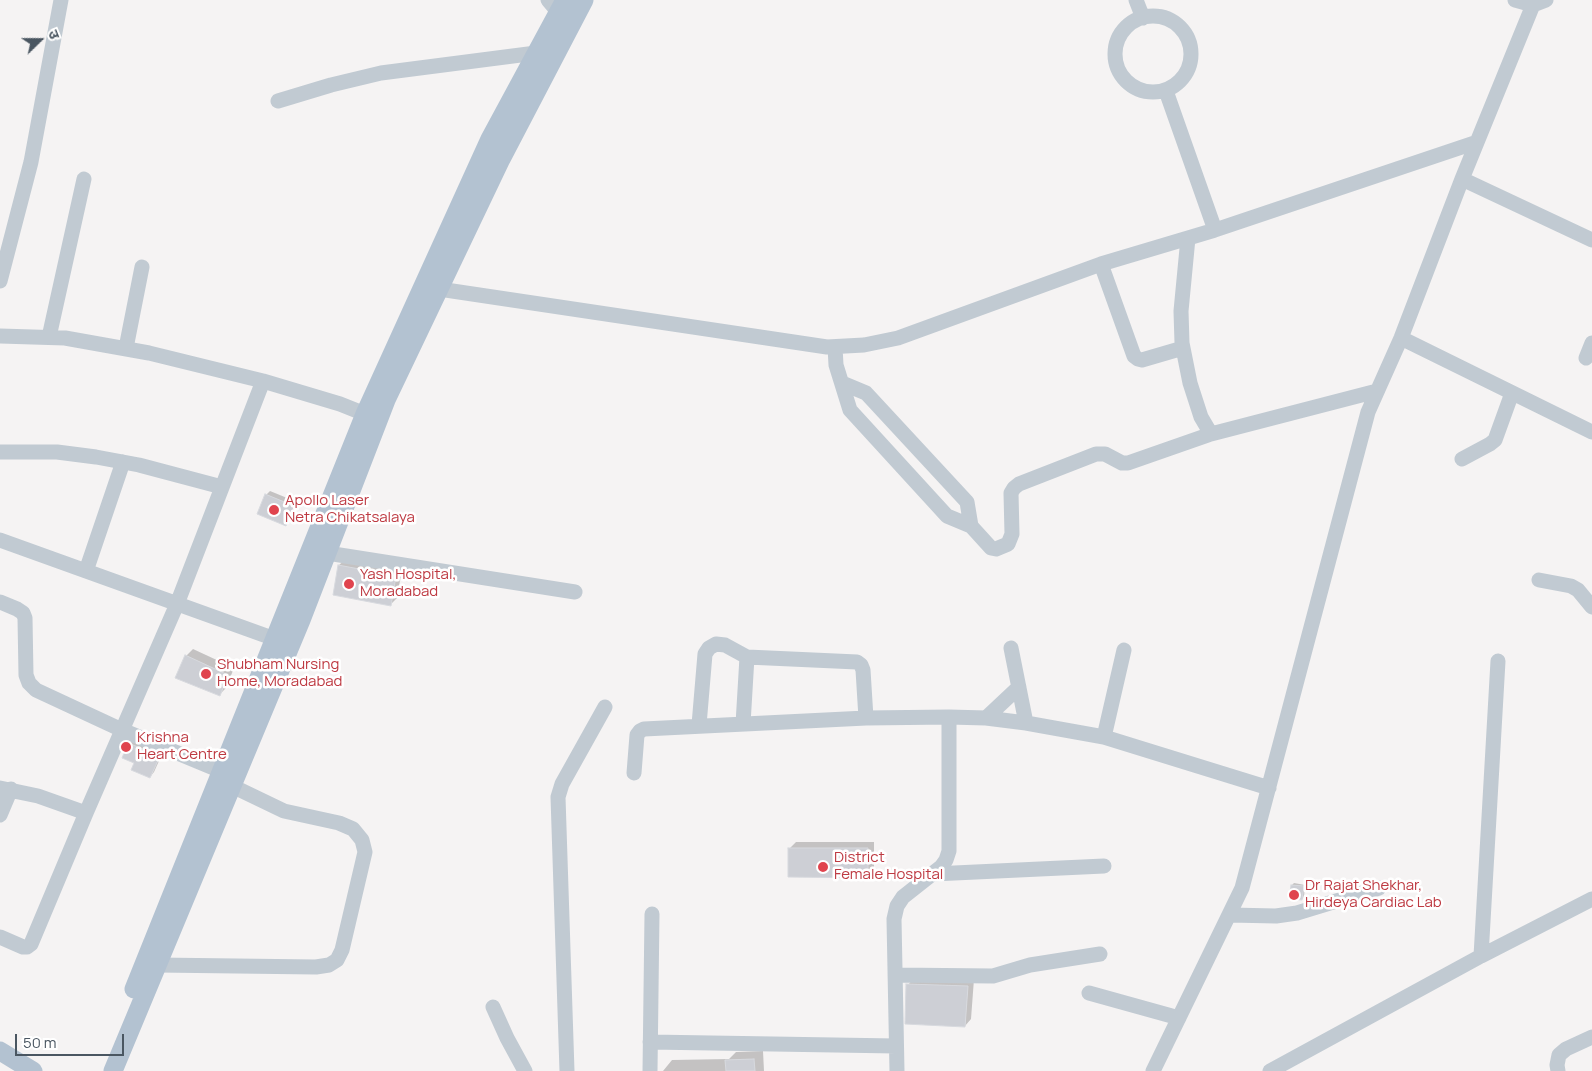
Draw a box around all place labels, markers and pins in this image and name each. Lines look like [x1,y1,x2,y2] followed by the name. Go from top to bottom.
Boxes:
[285,492,415,527] place label: Apollo Laser Netra Chikatsalaya
[267,503,281,517] marker: Apollo Laser Netra Chikatsalaya
[360,566,456,601] place label: Yash Hospital, Moradabad
[342,577,356,591] marker: Yash Hospital, Moradabad
[217,656,342,691] place label: Shubham Nursing Home, Moradabad
[199,667,213,681] marker: Shubham Nursing Home, Moradabad
[137,729,227,764] place label: Krishna Heart Centre
[119,740,133,754] marker: Krishna Heart Centre
[834,849,943,884] place label: District Female Hospital
[816,860,830,874] marker: District Female Hospital
[1305,877,1442,912] place label: Dr Rajat Shekhar, Hirdeya Cardiac Lab
[1287,888,1301,902] marker: Dr Rajat Shekhar, Hirdeya Cardiac Lab

